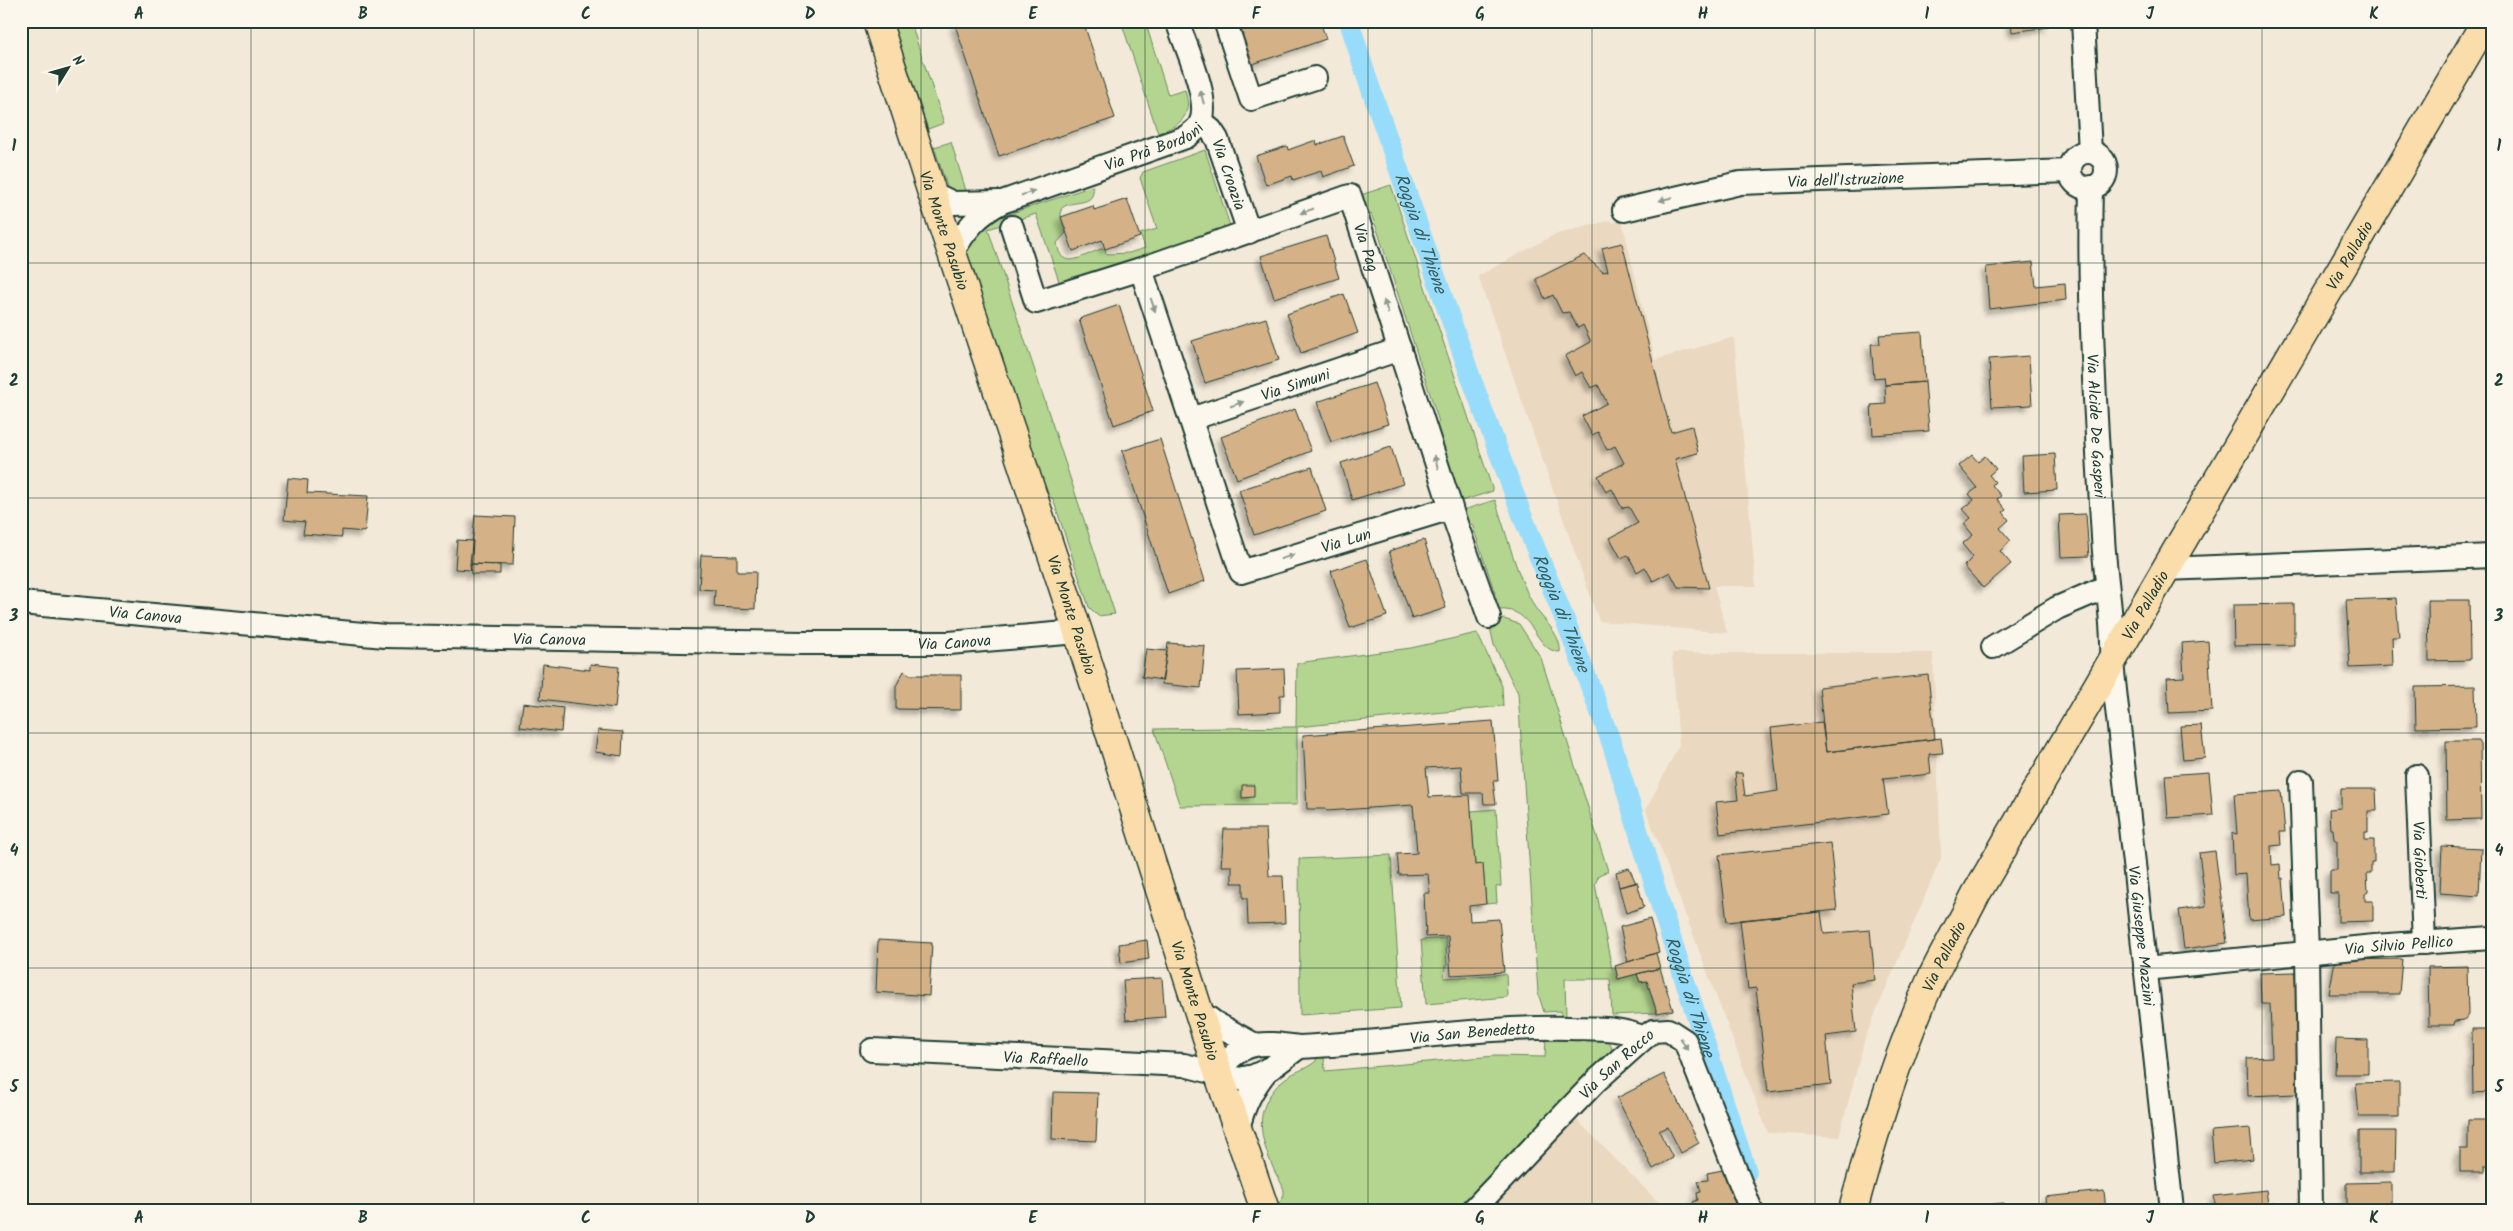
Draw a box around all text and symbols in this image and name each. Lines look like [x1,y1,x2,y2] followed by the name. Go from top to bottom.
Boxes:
[134,2,144,27] text: A
[358,2,368,27] text: B
[581,2,591,27] text: C
[805,2,816,27] text: D
[1029,2,1039,27] text: E
[1252,2,1262,27] text: F
[1475,2,1485,27] text: G
[1698,2,1708,27] text: H
[1925,2,1930,27] text: I
[2146,2,2155,27] text: J
[2369,2,2379,27] text: K
[42,42,92,92] north arrow
[66,51,89,71] text: N
[1197,89,1205,104] one-way arrow
[1101,117,1212,179] street label: Via Prà Bordoni
[12,134,17,159] text: 1
[2497,134,2502,159] text: 1
[1204,136,1252,214] street label: Via Croazia
[1787,166,1905,195] street label: Via dell'Istruzione
[912,168,975,294] street label: Via Monte Pasubio
[1385,170,1454,300] water label: Roggia di Thiene
[1021,189,1036,196] one-way arrow
[1658,196,1673,204] one-way arrow
[1300,208,1315,215] one-way arrow
[2320,216,2381,295] street label: Via Palladio
[1346,220,1385,276] street label: Via Pag
[1150,298,1157,313] one-way arrow
[1382,299,1390,314] one-way arrow
[2079,353,2112,500] street label: Via Alcide De Gasperi
[1258,362,1335,409] street label: Via Simuni
[9,369,19,394] text: 2
[2494,369,2504,394] text: 2
[1230,400,1245,407] one-way arrow
[1432,454,1440,469] one-way arrow
[1318,522,1375,561] street label: Via Lun
[1523,550,1597,679] water label: Roggia di Thiene
[1039,552,1102,678] street label: Via Monte Pasubio
[1280,553,1295,561] one-way arrow
[2116,566,2176,645] street label: Via Palladio
[108,600,183,632] street label: Via Canova
[9,604,19,629] text: 3
[2494,604,2504,629] text: 3
[513,627,586,653] street label: Via Canova
[918,628,992,657] street label: Via Canova
[2405,820,2433,901] street label: Via Gioberti
[10,839,19,864] text: 4
[2495,839,2504,864] text: 4
[2120,864,2161,1008] street label: Via Giuseppe Mazzini
[1916,917,1974,996] street label: Via Palladio
[2344,930,2454,963] street label: Via Silvio Pellico
[1656,933,1722,1063] water label: Roggia di Thiene
[1163,938,1225,1064] street label: Via Monte Pasubio
[1409,1017,1535,1052] street label: Via San Benedetto
[1574,1023,1660,1106] street label: Via San Rocco
[1680,1038,1689,1051] one-way arrow
[1003,1045,1089,1074] street label: Via Raffaello
[9,1075,20,1100] text: 5
[2494,1075,2505,1100] text: 5
[134,1206,144,1231] text: A
[358,1206,368,1231] text: B
[581,1206,591,1231] text: C
[805,1206,816,1231] text: D
[1029,1206,1039,1231] text: E
[1252,1206,1262,1231] text: F
[1475,1206,1485,1231] text: G
[1698,1206,1708,1231] text: H
[1925,1206,1930,1231] text: I
[2146,1206,2155,1231] text: J
[2369,1206,2379,1231] text: K

